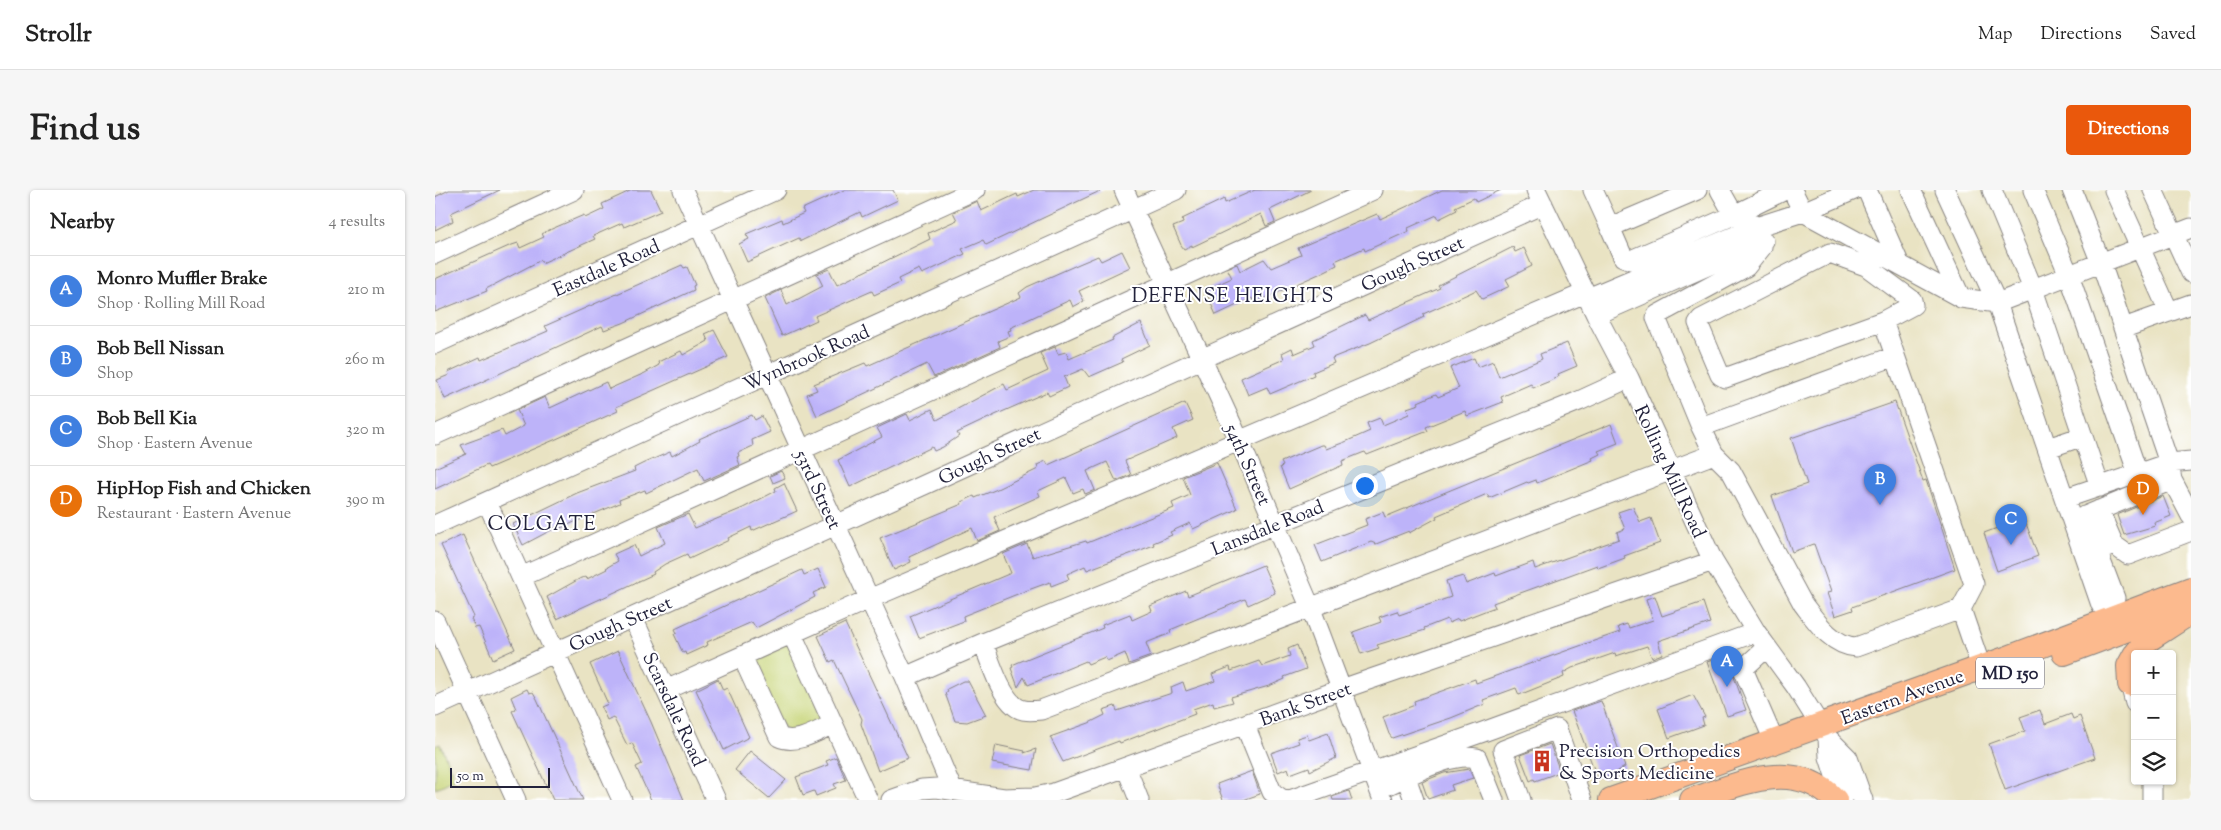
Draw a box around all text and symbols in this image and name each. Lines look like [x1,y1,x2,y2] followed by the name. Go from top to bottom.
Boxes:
[25,18,92,52] text: Strollr
[1978,22,2013,48] text: Map
[2041,22,2122,48] text: Directions
[2150,22,2196,48] text: Saved
[30,105,140,156] text: Find us
[2066,105,2191,155] button: Directions
[50,208,115,238] text: Nearby
[329,211,385,234] text: 4 results
[1357,230,1469,300] street label: Gough Street
[549,234,665,305] street label: Eastdale Road
[97,266,267,293] text: Monro Muffler Brake
[60,279,73,302] text: A
[347,279,385,302] text: 210 m
[1132,283,1334,312] district label: DEFENSE HEIGHTS
[97,293,265,316] text: Shop · Rolling Mill Road
[739,319,875,399] street label: Wynbrook Road
[97,336,224,363] text: Bob Bell Nissan
[61,349,71,372] text: B
[344,349,385,372] text: 260 m
[97,363,133,386] text: Shop
[1626,401,1712,543] street label: Rolling Mill Road
[97,406,197,433] text: Bob Bell Kia
[60,419,72,442] text: C
[346,419,385,442] text: 320 m
[1216,419,1277,511] street label: 54th Street
[934,421,1046,493] street label: Gough Street
[97,433,253,456] text: Shop · Eastern Avenue
[786,445,847,535] street label: 53rd Street
[1864,464,1896,505] pin: B
[1352,473,1378,499] your location
[2127,474,2159,515] pin: D
[97,476,311,503] text: HipHop Fish and Chicken
[60,489,72,512] text: D
[346,489,385,512] text: 390 m
[1208,494,1328,564] street label: Lansdale Road
[97,503,291,526] text: Restaurant · Eastern Avenue
[1995,504,2027,545] pin: C
[487,511,597,540] district label: COLGATE
[565,590,677,660] street label: Gough Street
[1711,646,1743,687] pin: A
[634,649,711,772] street label: Scarsdale Road
[2131,650,2176,785] map controls
[2131,650,2176,695] button: +
[1976,658,2044,688] road number: MD 150
[1838,664,1968,733] street label: Eastern Avenue
[1256,676,1356,734] street label: Bank Street
[2131,695,2176,740] button: −
[1559,739,1740,788] place label: Precision Orthopedics & Sports Medicine
[2131,740,2176,785] button: layers
[1529,748,1555,774] building icon: Precision Orthopedics & Sports Medicine
[450,765,550,788] scale bar
[457,767,484,787] text: 50 m

